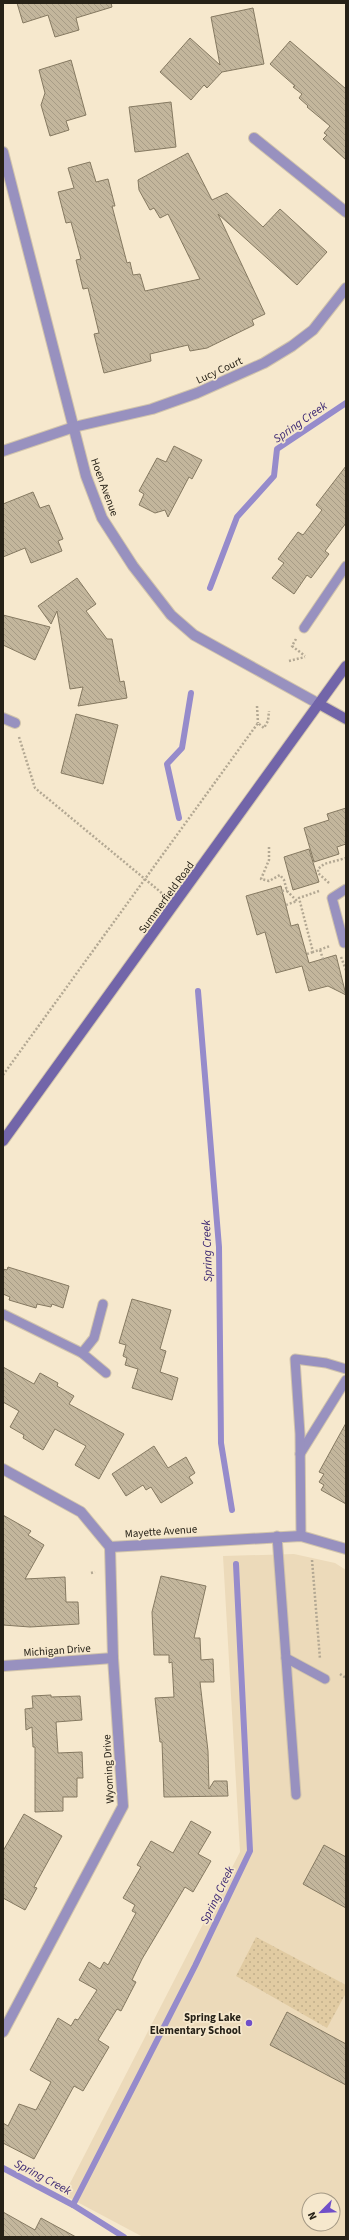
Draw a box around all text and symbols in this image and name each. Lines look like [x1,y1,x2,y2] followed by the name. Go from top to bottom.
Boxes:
[194,353,245,388] street label: Lucy Court
[270,397,331,447] water label: Spring Creek
[87,456,122,519] street label: Hoen Avenue
[135,858,198,936] street label: Summerfield Road
[198,1219,217,1282] water label: Spring Creek
[124,1521,198,1542] street label: Mayette Avenue
[23,1641,92,1660] street label: Michigan Drive
[99,1734,118,1804] street label: Wyoming Drive
[196,1863,239,1927] water label: Spring Creek
[150,2010,242,2038] place label: Spring Lake Elementary School
[244,2018,254,2028] marker: Spring Lake Elementary School
[11,2155,75,2200] water label: Spring Creek
[301,2192,341,2232] north arrow
[304,2209,321,2222] text: N

